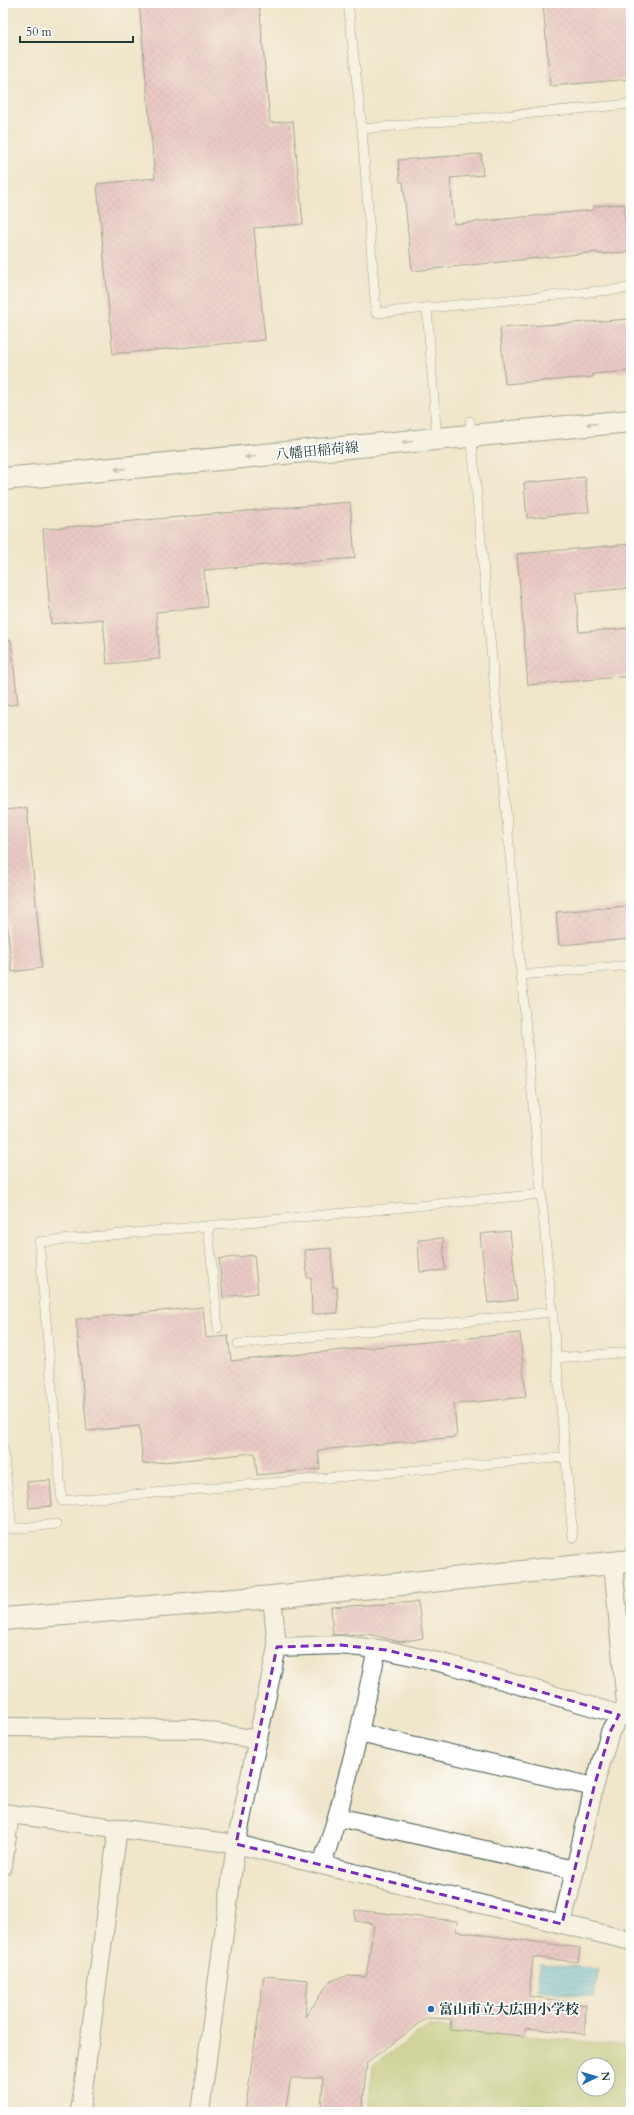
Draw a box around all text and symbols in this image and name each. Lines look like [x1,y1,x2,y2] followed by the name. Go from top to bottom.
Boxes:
[20,18,133,44] scale bar
[26,24,53,40] text: 50 m
[586,421,598,428] one-way arrow
[274,438,360,464] street label: 八幡田稲荷線
[401,439,413,446] one-way arrow
[244,453,256,460] one-way arrow
[114,465,126,472] one-way arrow
[439,2000,579,2019] place label: 富山市立大広田小学校
[426,2004,436,2014] marker: 富山市立大広田小学校
[576,2057,616,2097] north arrow
[598,2071,613,2082] text: N

